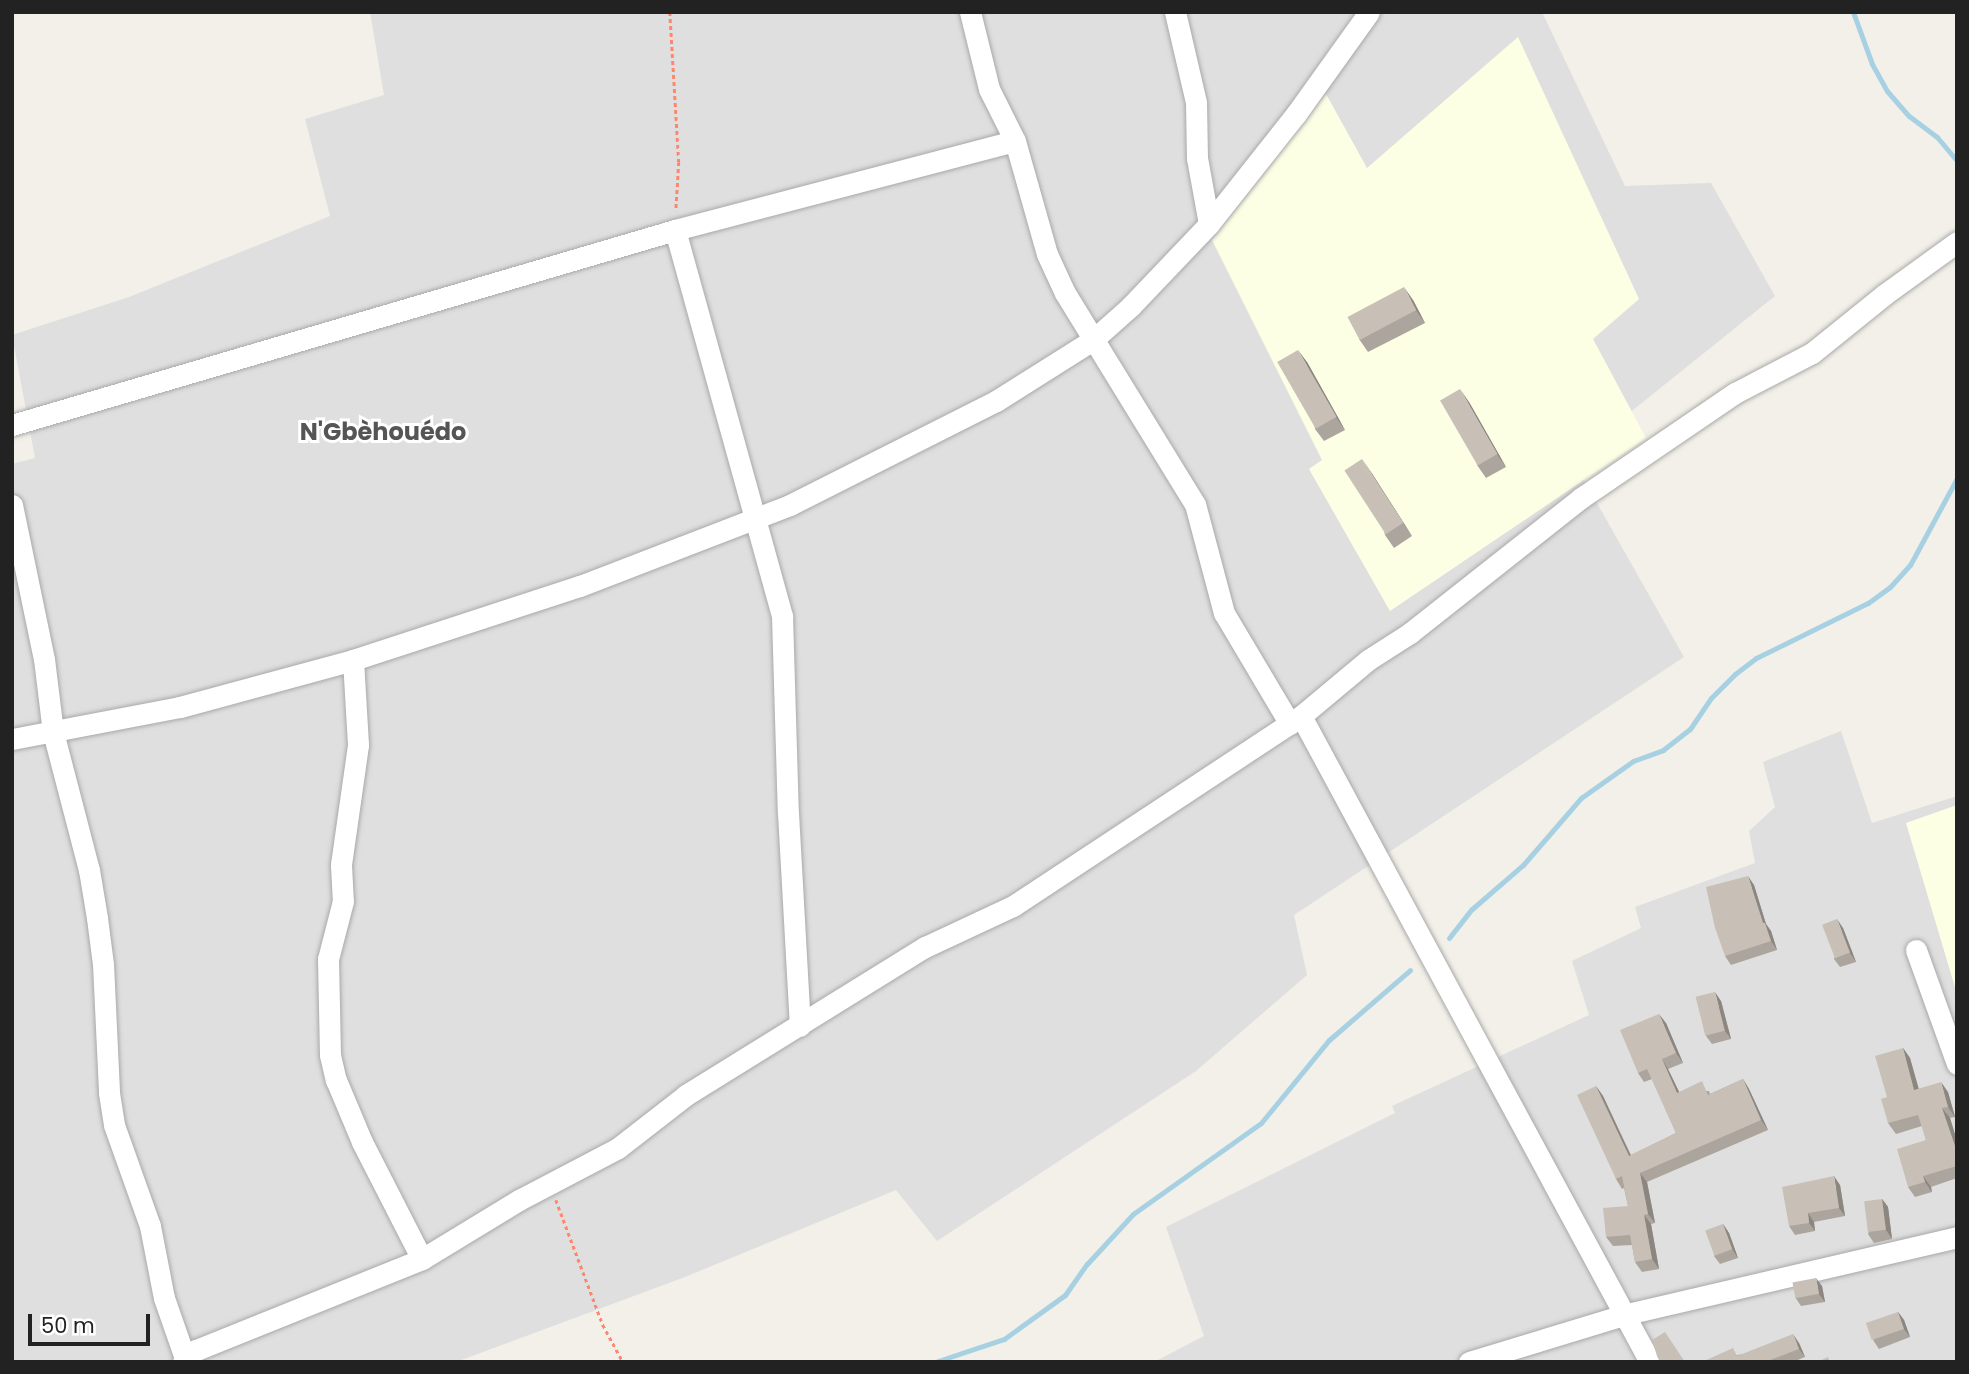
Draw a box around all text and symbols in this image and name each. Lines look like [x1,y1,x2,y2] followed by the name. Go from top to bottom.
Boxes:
[300,418,466,446] district label: N'Gbèhouédo
[32,1300,154,1344] scale bar
[41,1311,95,1340] text: 50 m

